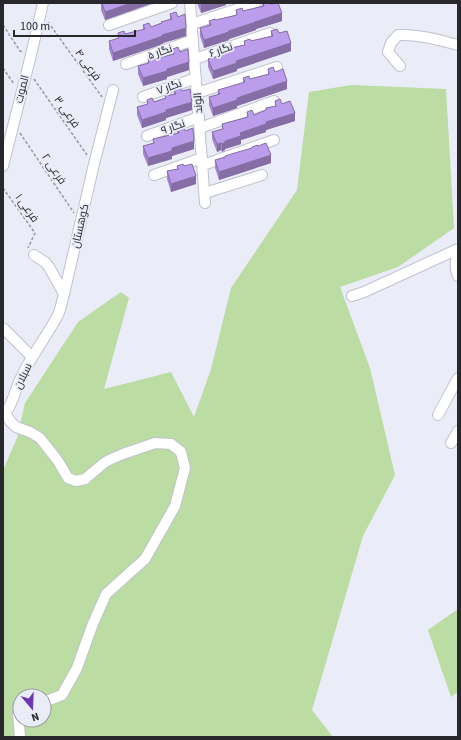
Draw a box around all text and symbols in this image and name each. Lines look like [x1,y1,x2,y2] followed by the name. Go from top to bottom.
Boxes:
[14,12,135,38] scale bar
[20,18,50,35] text: 100 m
[207,39,235,61] street label: نگار ۶
[146,41,174,63] street label: نگار ۵
[71,46,105,84] street label: فرعی ۴
[11,73,33,105] street label: الموت
[154,76,184,98] street label: نگار ۷
[190,92,206,114] street label: الوند
[51,93,83,131] street label: فرعی ۳
[159,116,187,138] street label: نگار ۹
[38,151,70,187] street label: فرعی ۲
[12,191,42,225] street label: فرعی ۱
[68,202,92,250] street label: کوهستان
[10,361,36,391] street label: سبلان
[12,688,52,728] north arrow
[29,709,41,725] text: N

